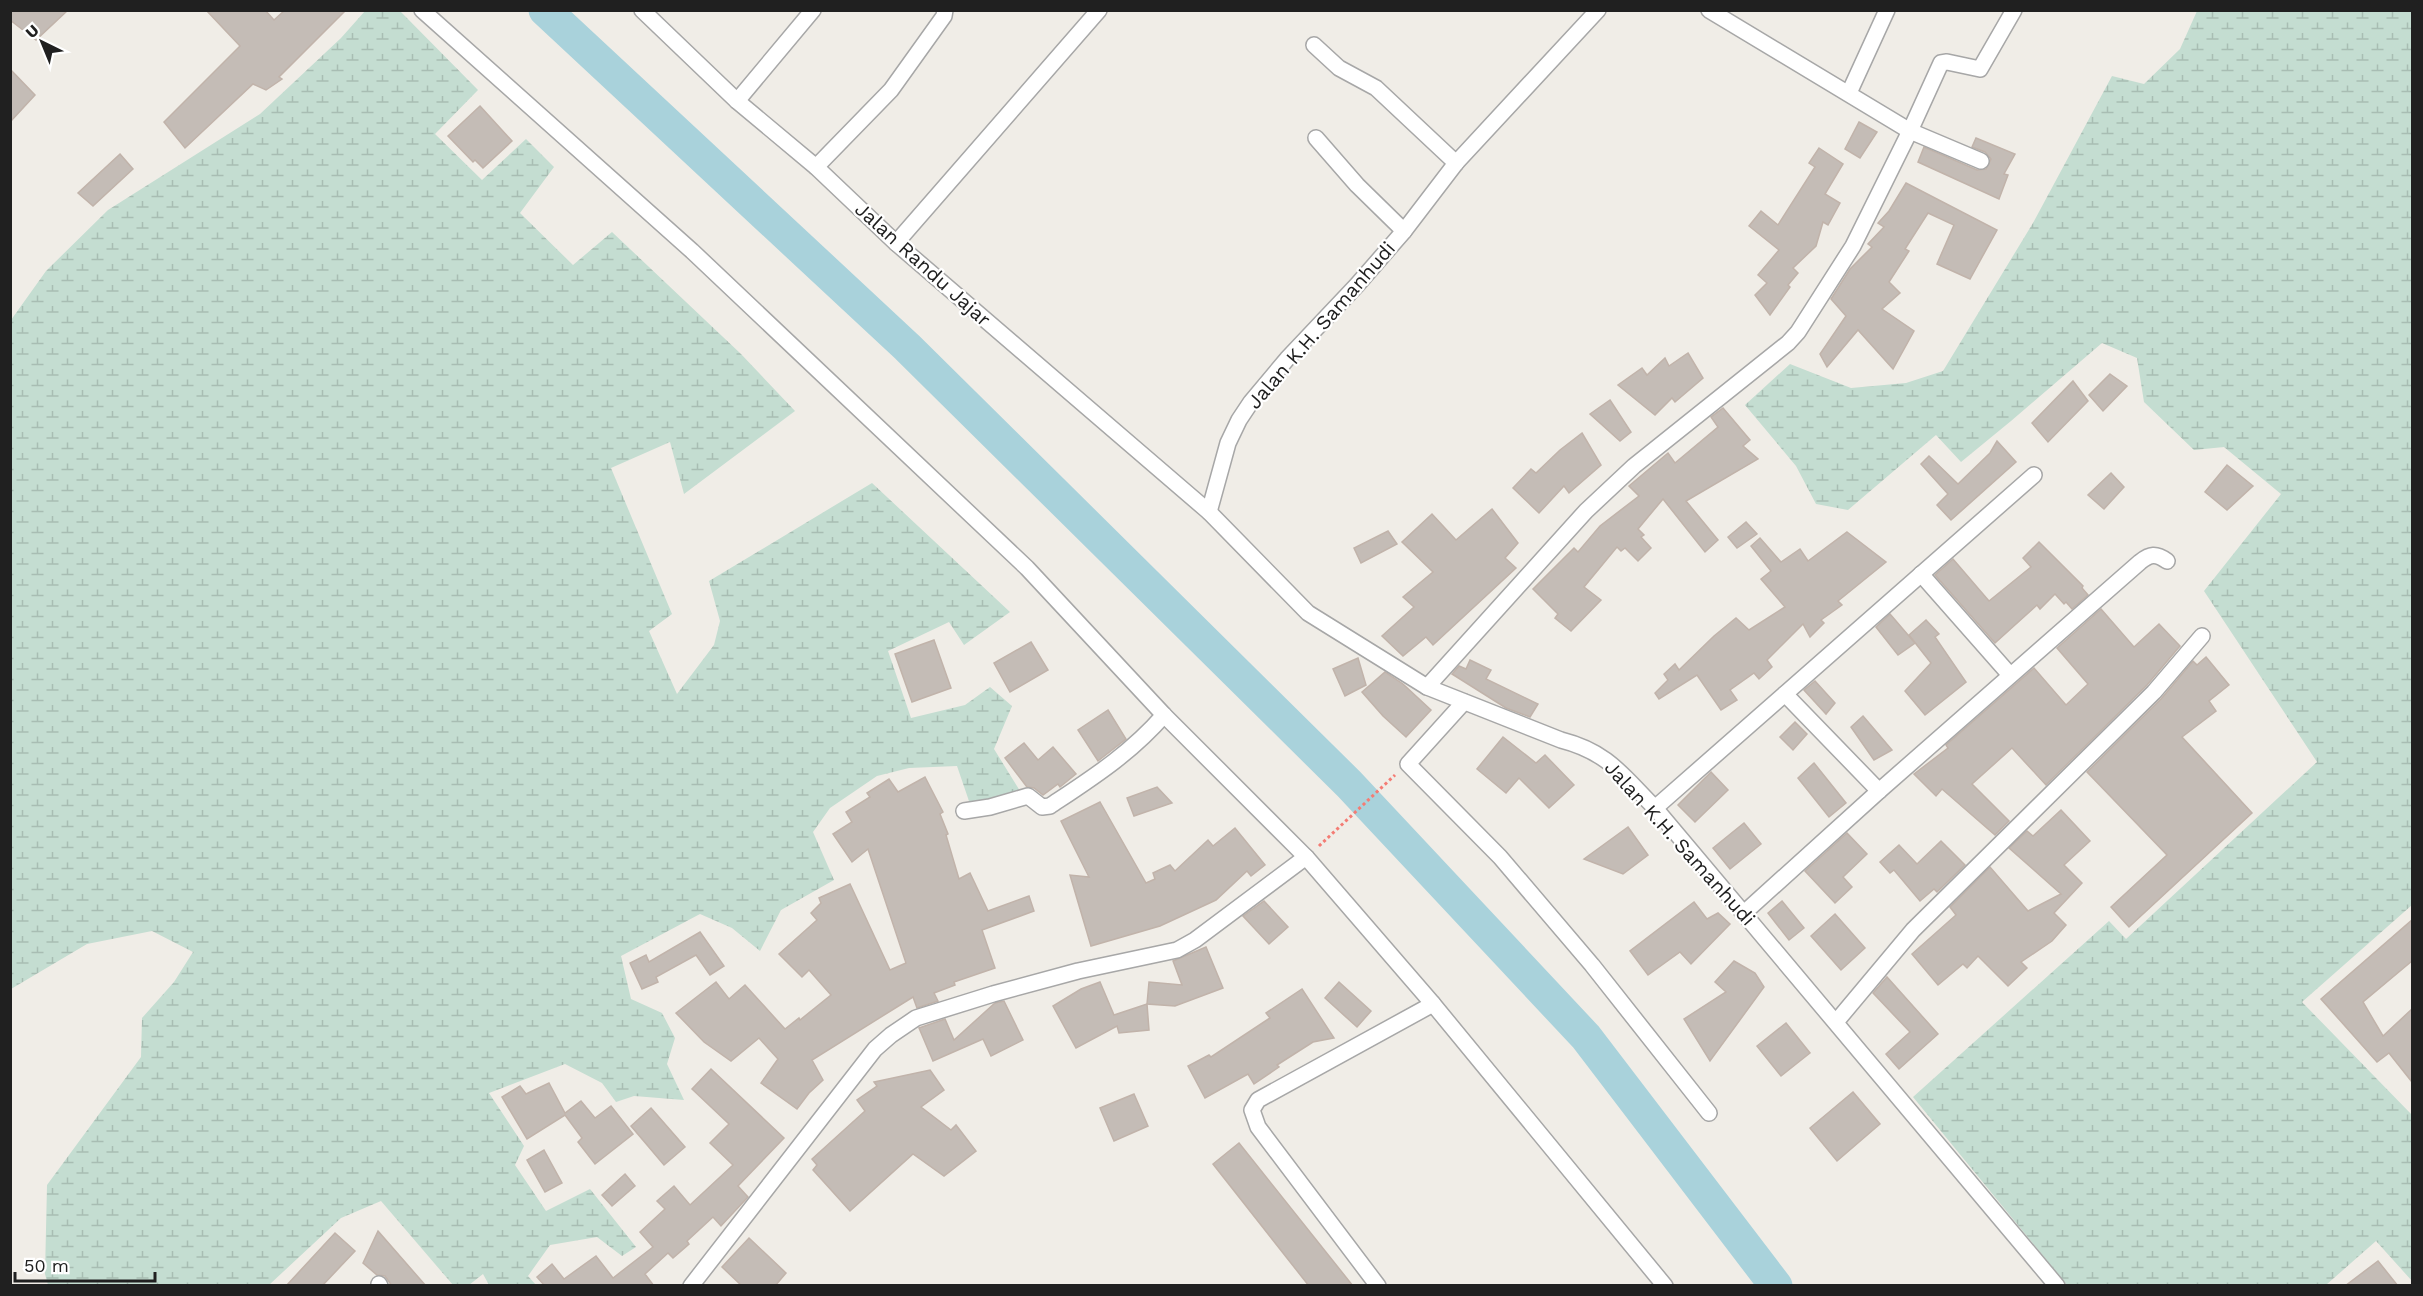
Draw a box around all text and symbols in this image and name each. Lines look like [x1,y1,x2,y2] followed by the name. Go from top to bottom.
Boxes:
[12,12,72,72] north arrow
[21,21,43,42] text: U
[850,197,996,331] street label: Jalan Randu Jajar
[1242,237,1400,413] street label: Jalan K.H. Samanhudi
[1600,756,1760,930] street label: Jalan K.H. Samanhudi
[15,1245,154,1283] scale bar
[24,1255,69,1276] text: 50 m

